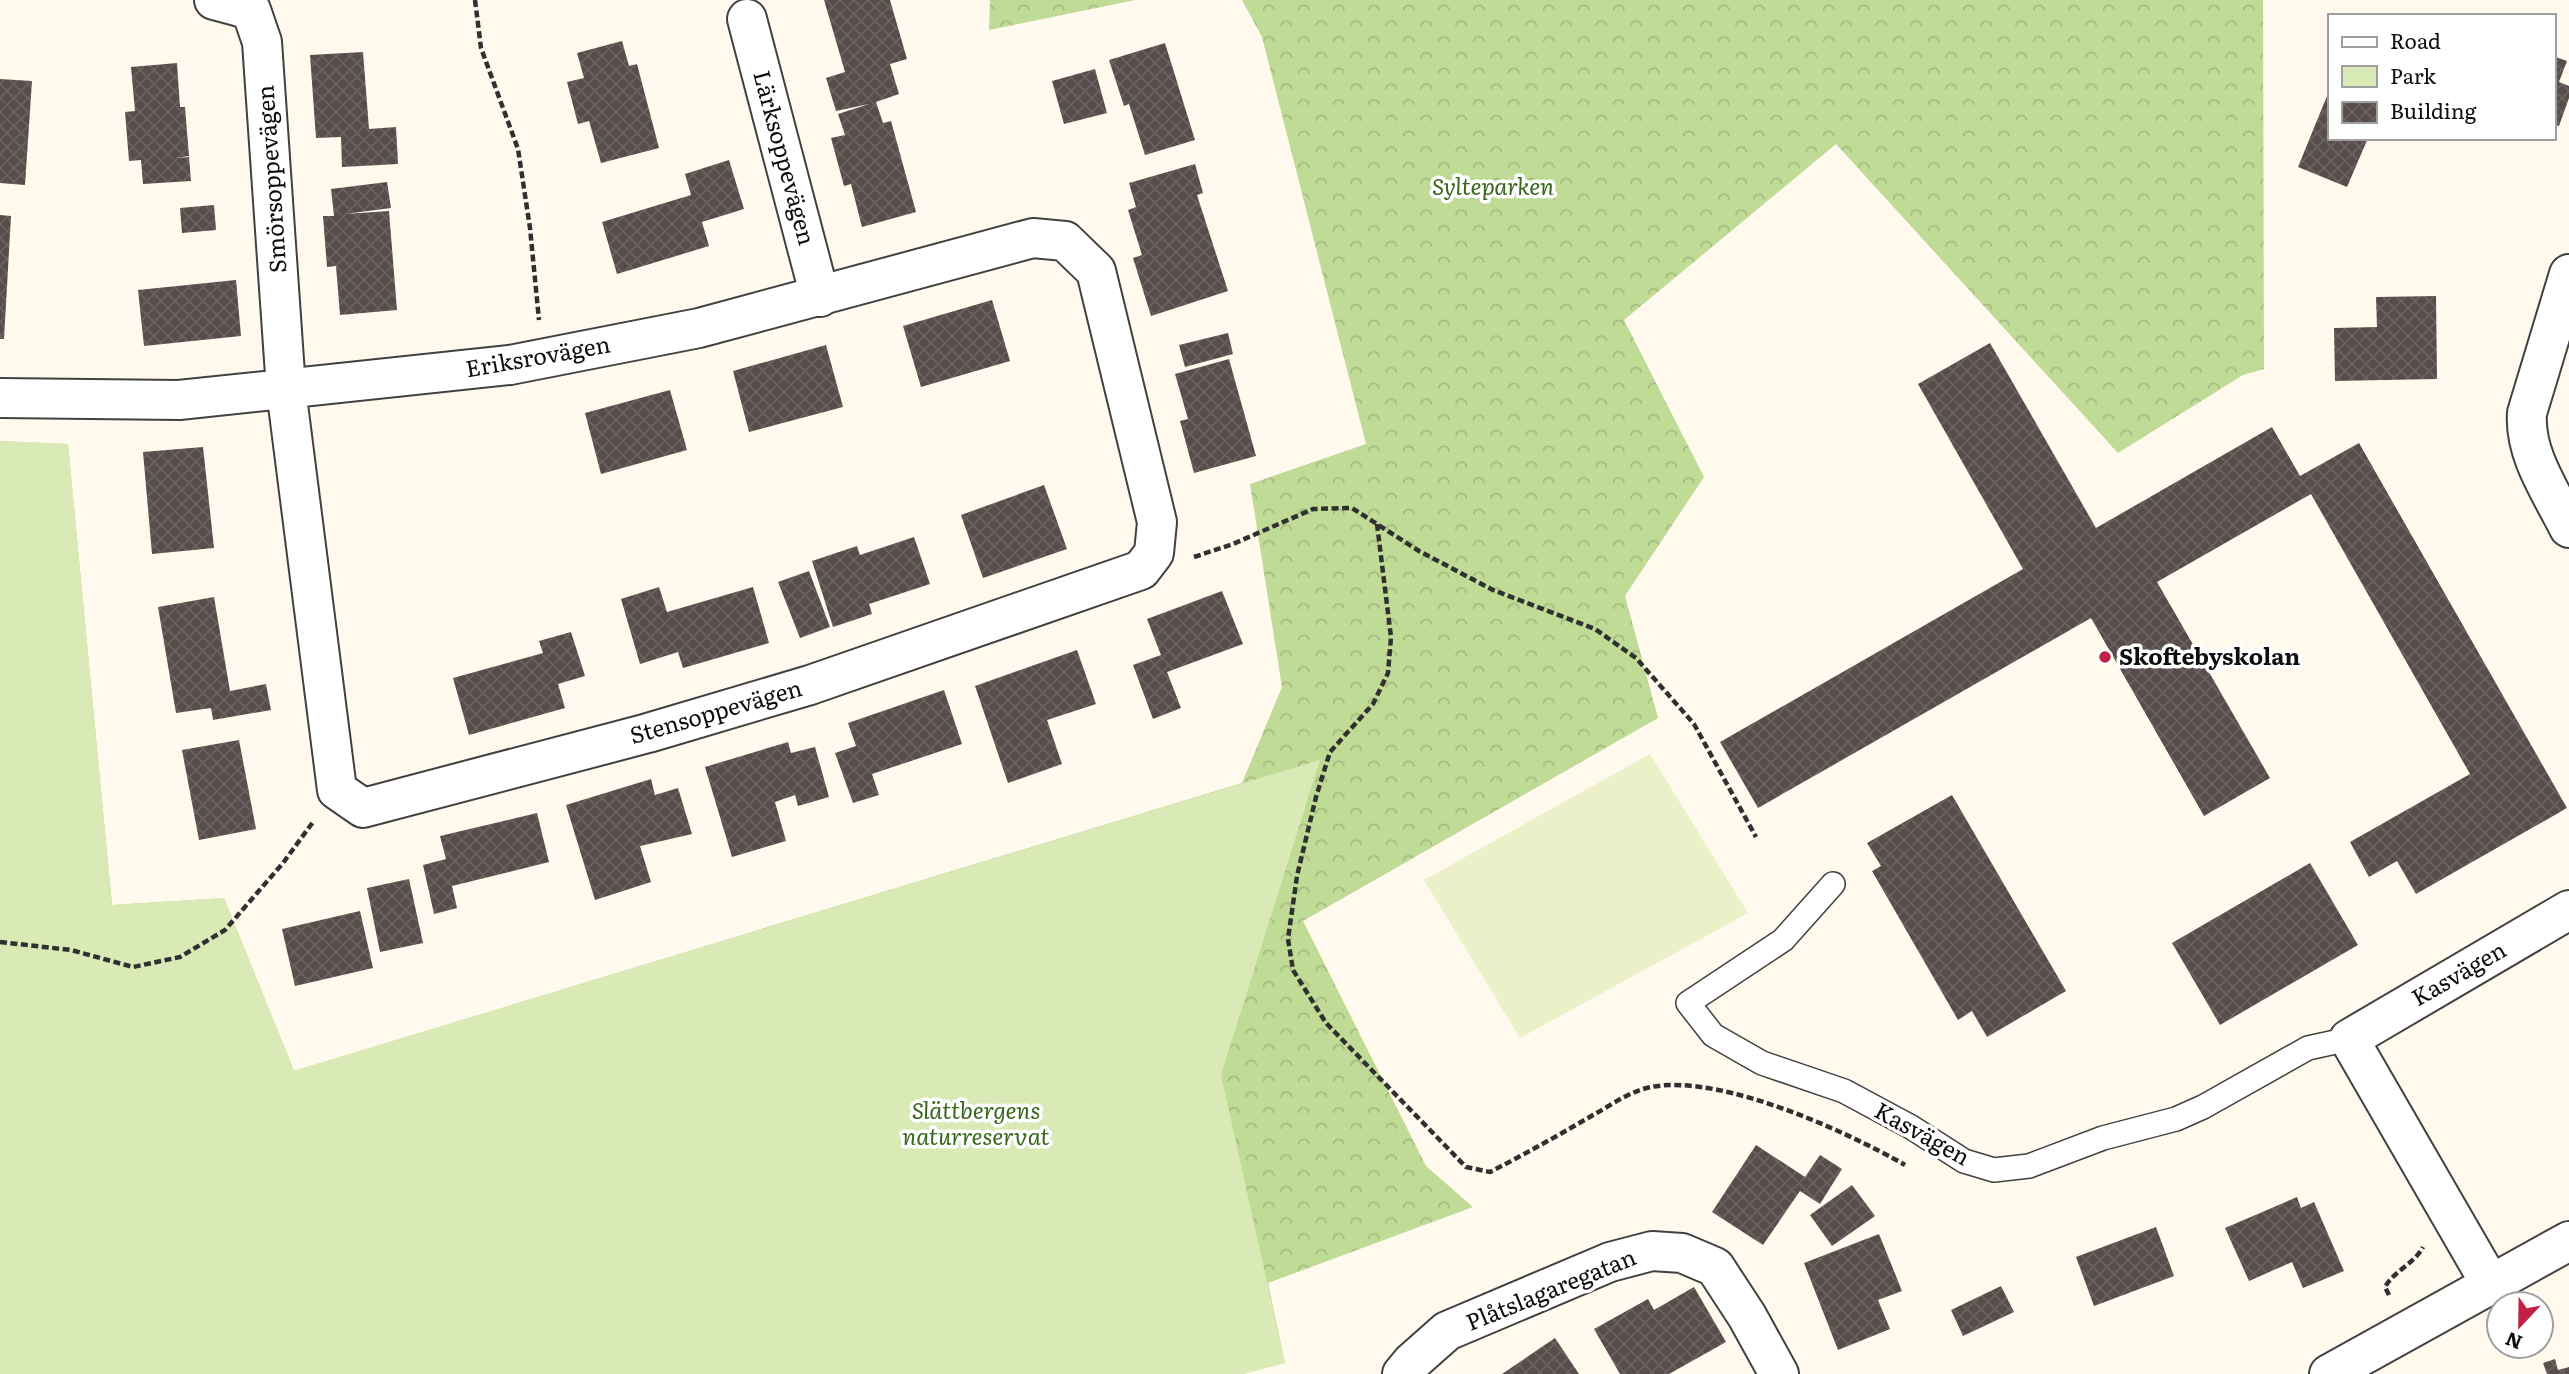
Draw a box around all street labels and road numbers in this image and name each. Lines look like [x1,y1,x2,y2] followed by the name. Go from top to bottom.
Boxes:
[746,66,826,249] street label: Lärksoppevägen
[246,84,294,274] street label: Smörsoppevägen
[463,326,613,384] street label: Eriksrovägen
[625,669,806,751] street label: Stensoppevägen
[2404,931,2512,1013] street label: Kasvägen
[1869,1092,1977,1172] street label: Kasvägen
[1460,1239,1640,1338] street label: Plåtslagaregatan

